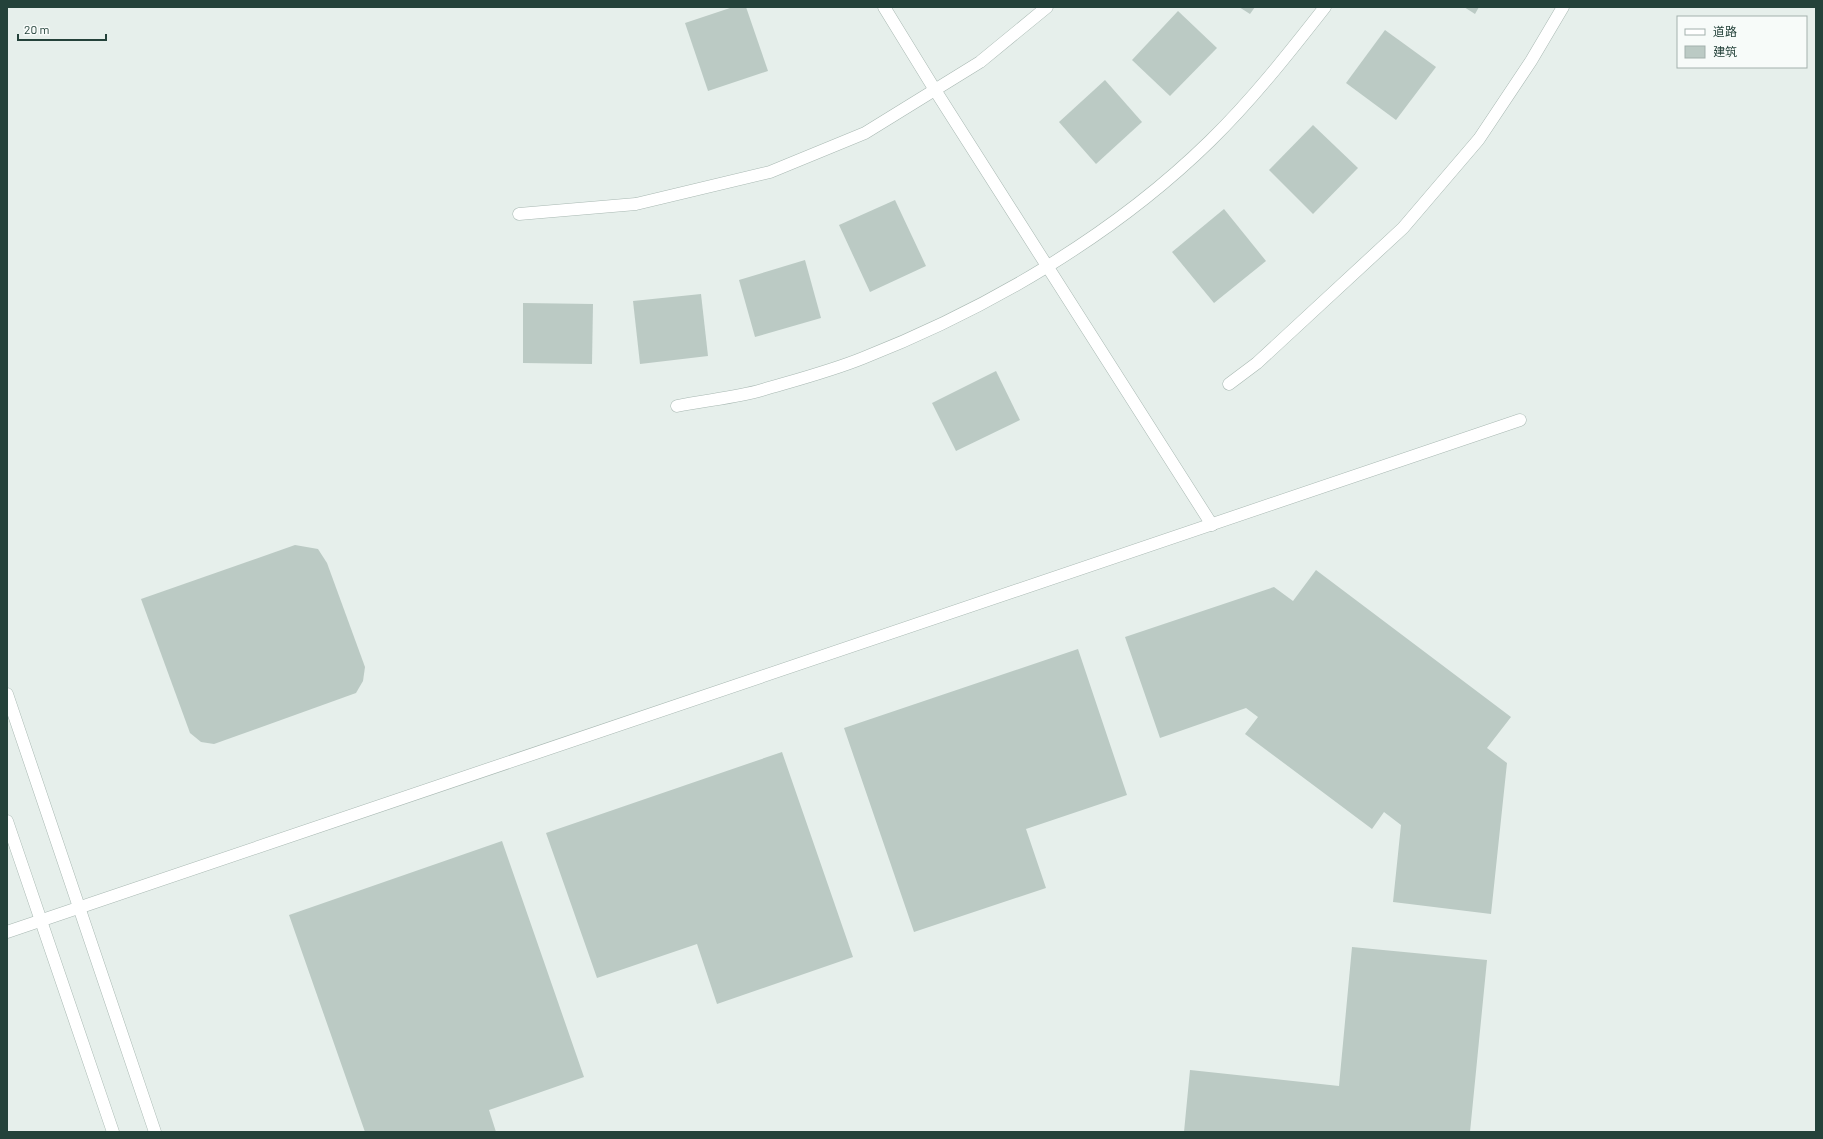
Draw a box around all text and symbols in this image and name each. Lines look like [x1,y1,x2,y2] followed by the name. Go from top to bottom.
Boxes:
[18,16,106,42] scale bar
[1677,16,1807,68] legend
[24,22,50,36] text: 20 m
[1713,24,1737,38] text: 道路
[1713,44,1737,58] text: 建筑

